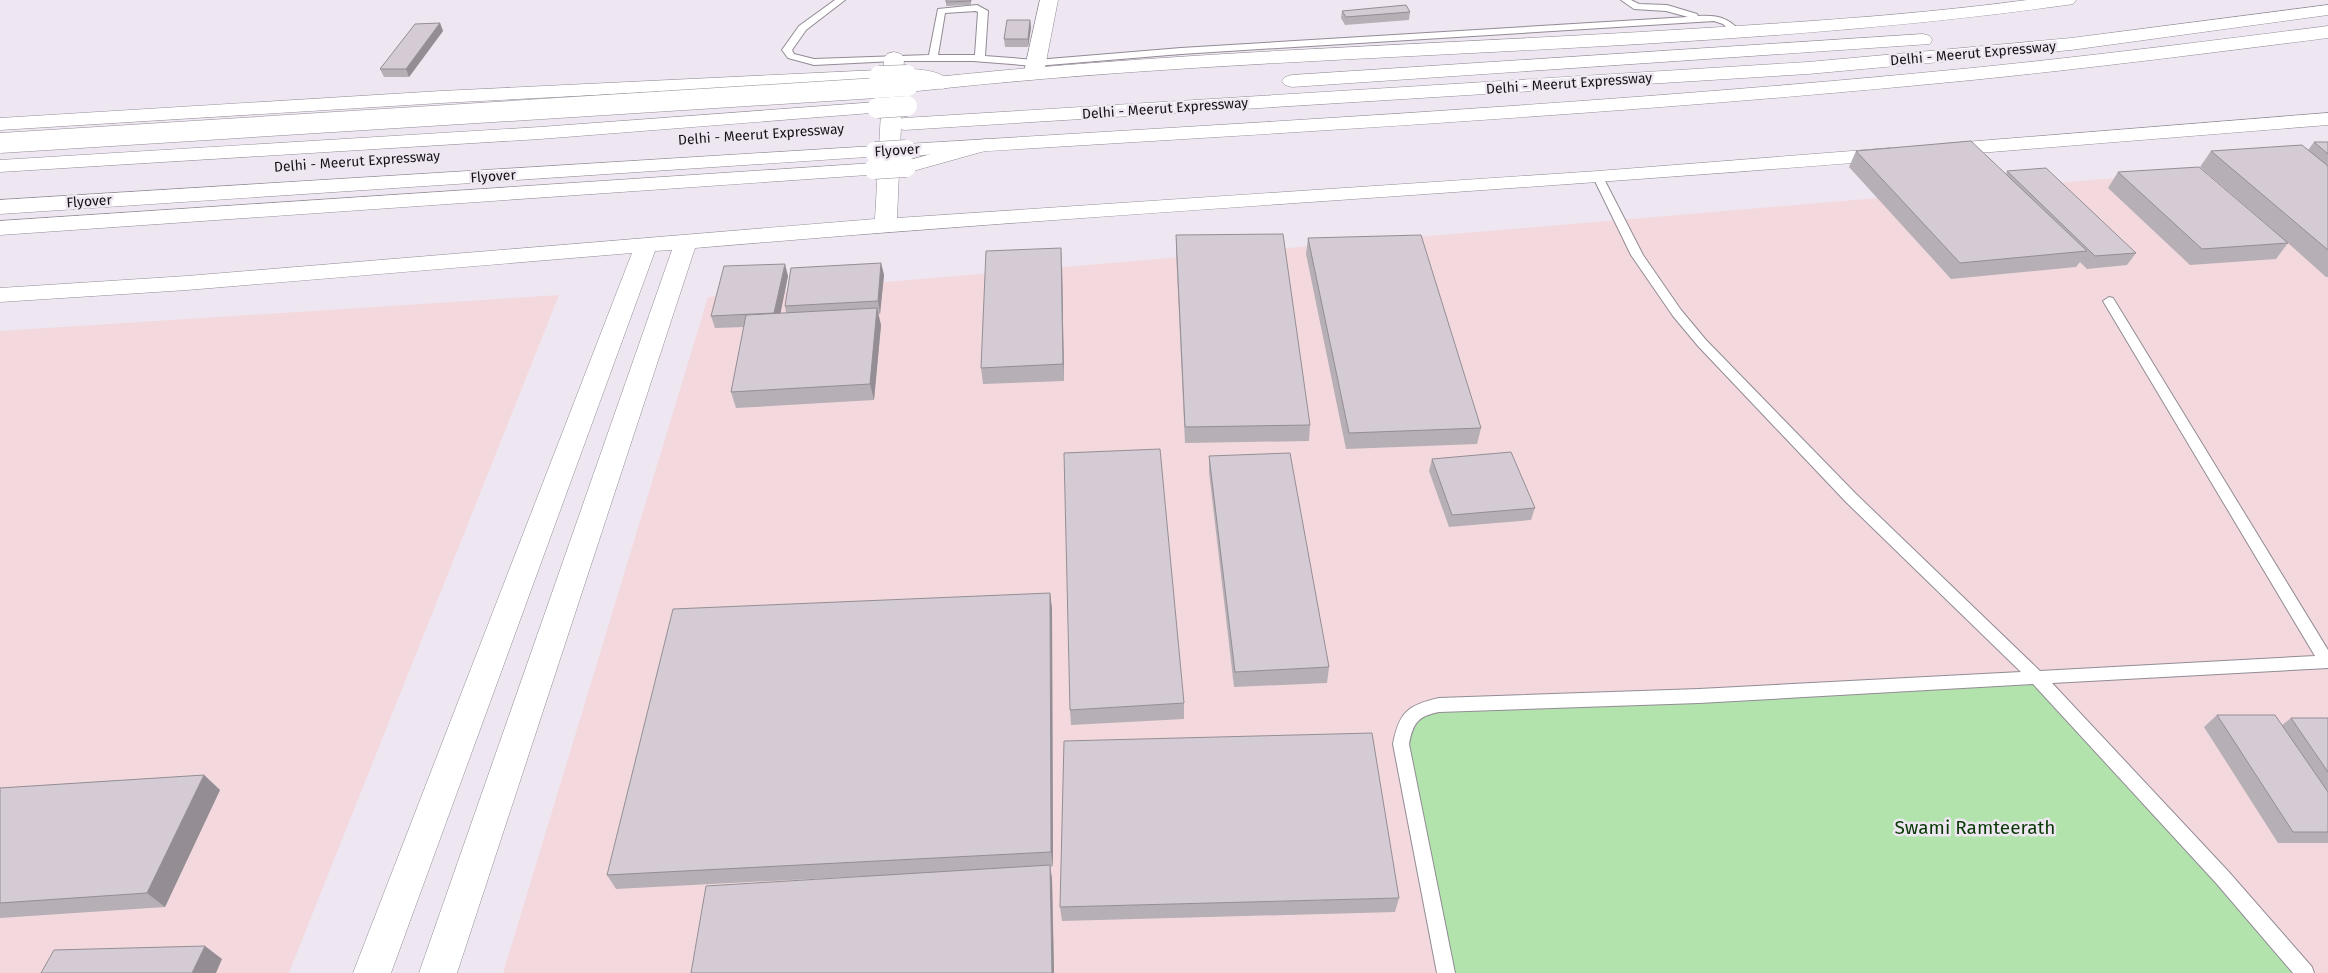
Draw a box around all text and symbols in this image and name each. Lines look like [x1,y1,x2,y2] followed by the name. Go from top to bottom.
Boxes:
[1889,38,2057,69] street label: Delhi - Meerut Expressway
[1485,69,1653,98] street label: Delhi - Meerut Expressway
[1081,94,1249,123] street label: Delhi - Meerut Expressway
[677,120,845,149] street label: Delhi - Meerut Expressway
[874,140,921,161] street label: Flyover
[273,147,441,176] street label: Delhi - Meerut Expressway
[470,166,517,187] street label: Flyover
[66,191,113,212] street label: Flyover
[1895,816,2055,839] park label: Swami Ramteerath

